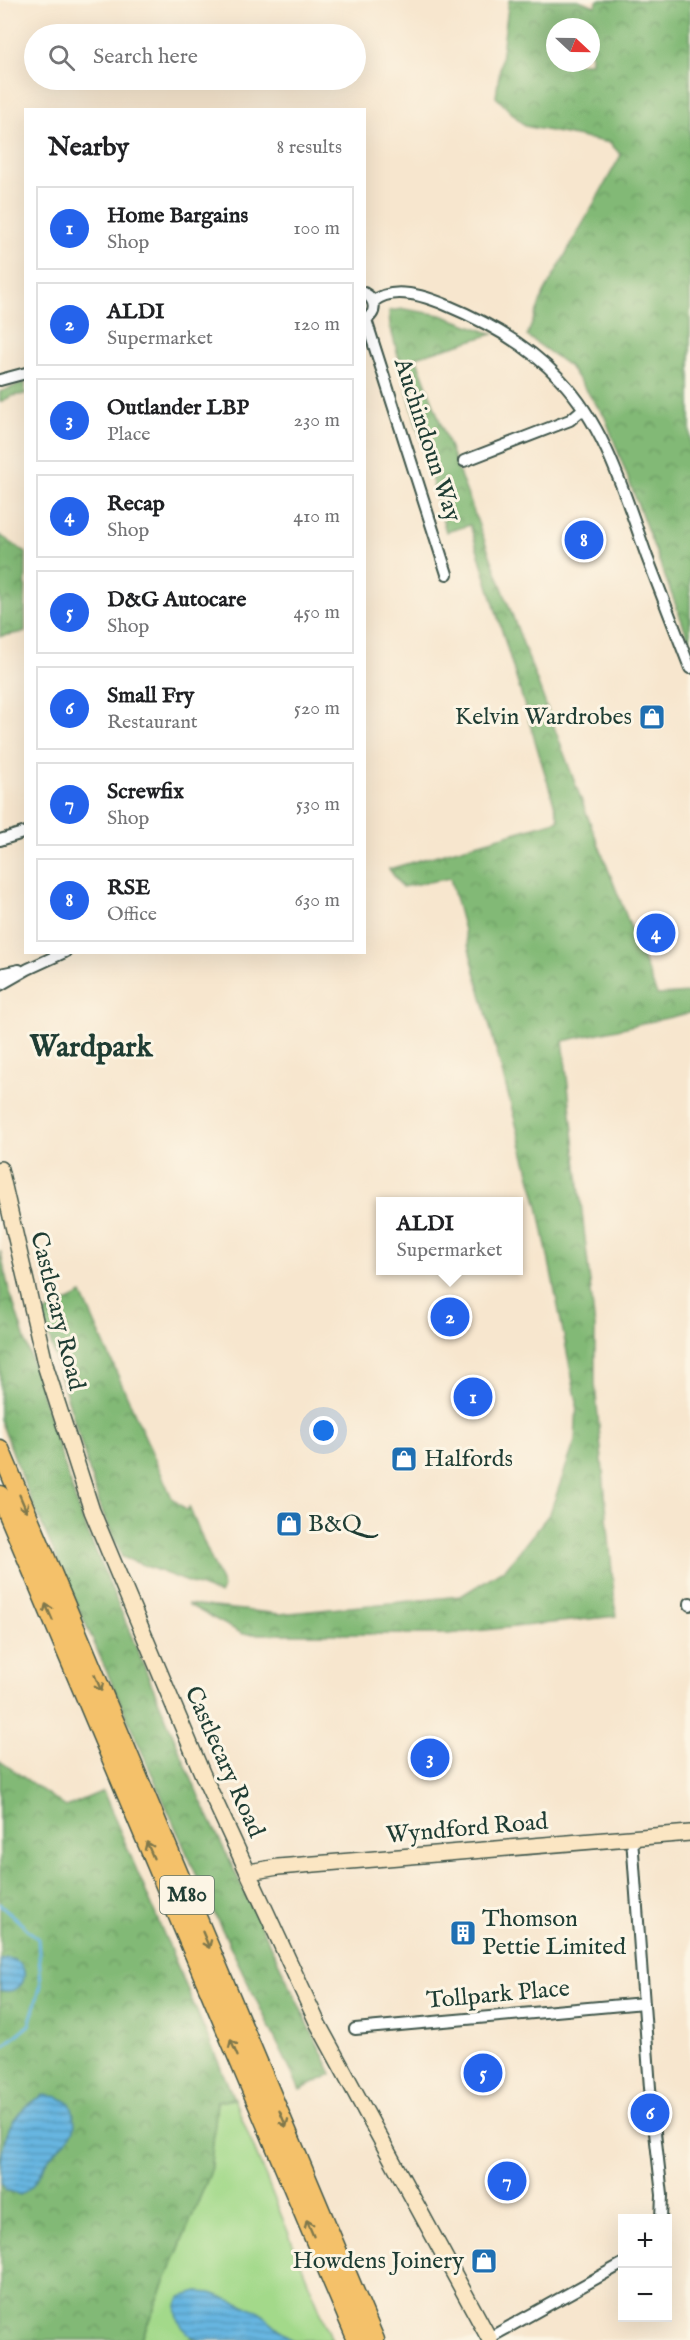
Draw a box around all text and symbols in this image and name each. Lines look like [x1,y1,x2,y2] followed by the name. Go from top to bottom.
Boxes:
[546,18,600,72] north arrow
[24,24,366,90] search box
[45,41,78,74] icon: search
[93,43,198,71] text: Search here
[48,131,129,164] text: Nearby
[276,135,342,160] text: 8 results
[107,202,248,230] text: Home Bargains
[66,216,73,241] text: 1
[293,216,340,241] text: 100 m
[107,230,149,255] text: Shop
[107,298,164,326] text: ALDI
[65,312,74,337] text: 2
[294,312,340,337] text: 120 m
[107,326,213,351] text: Supermarket
[386,353,468,526] street label: Auchindoun Way
[107,394,249,422] text: Outlander LBP
[66,408,73,433] text: 3
[294,408,340,433] text: 230 m
[107,422,150,447] text: Place
[107,490,165,518] text: Recap
[65,504,74,529] text: 4
[293,504,340,529] text: 410 m
[107,518,149,543] text: Shop
[564,518,604,562] pin: 8
[107,586,246,614] text: D&G Autocare
[66,600,73,625] text: 5
[293,600,340,625] text: 450 m
[107,614,149,639] text: Shop
[107,682,194,710] text: Small Fry
[65,696,74,721] text: 6
[294,696,340,721] text: 520 m
[455,702,632,733] place label: Kelvin Wardrobes
[637,702,667,732] shop icon: Kelvin Wardrobes
[107,710,198,735] text: Restaurant
[107,778,184,806] text: Screwfix
[65,792,74,817] text: 7
[296,792,340,817] text: 530 m
[107,806,149,831] text: Shop
[107,874,150,902] text: RSE
[66,888,73,913] text: 8
[294,888,340,913] text: 630 m
[107,902,157,927] text: Office
[636,910,676,956] pin: 4
[29,1029,153,1067] district label: Wardpark
[376,1197,523,1275] popup
[397,1210,454,1238] text: ALDI
[22,1228,92,1394] street label: Castlecary Road
[397,1238,502,1263] text: Supermarket
[430,1294,470,1340] pin: 2
[454,1374,492,1420] pin: 1
[309,1416,338,1445] your location
[389,1444,419,1474] shop icon: Halfords
[424,1444,513,1475] place label: Halfords
[18,1493,29,1512] one-way arrow
[274,1509,304,1539] shop icon: B&Q
[308,1509,379,1540] place label: B&Q
[43,1603,54,1622] one-way arrow
[93,1673,104,1691] one-way arrow
[177,1681,271,1843] street label: Castlecary Road
[410,1736,450,1780] pin: 3
[385,1806,550,1852] street label: Wyndford Road
[144,1841,155,1859] one-way arrow
[160,1876,214,1914] road number: M80
[482,1904,626,1963] place label: Thomson Pettie Limited
[448,1918,478,1948] building icon: Thomson Pettie Limited
[202,1931,213,1949] one-way arrow
[425,1973,571,2017] street label: Tollpark Place
[228,2040,239,2058] one-way arrow
[464,2050,502,2096] pin: 5
[630,2090,670,2136] pin: 6
[278,2110,289,2128] one-way arrow
[488,2158,526,2204] pin: 7
[618,2214,672,2322] map controls
[618,2214,672,2268] button: +
[304,2219,315,2238] one-way arrow
[292,2246,464,2277] place label: Howdens Joinery
[469,2246,499,2276] shop icon: Howdens Joinery
[618,2268,672,2322] button: −

